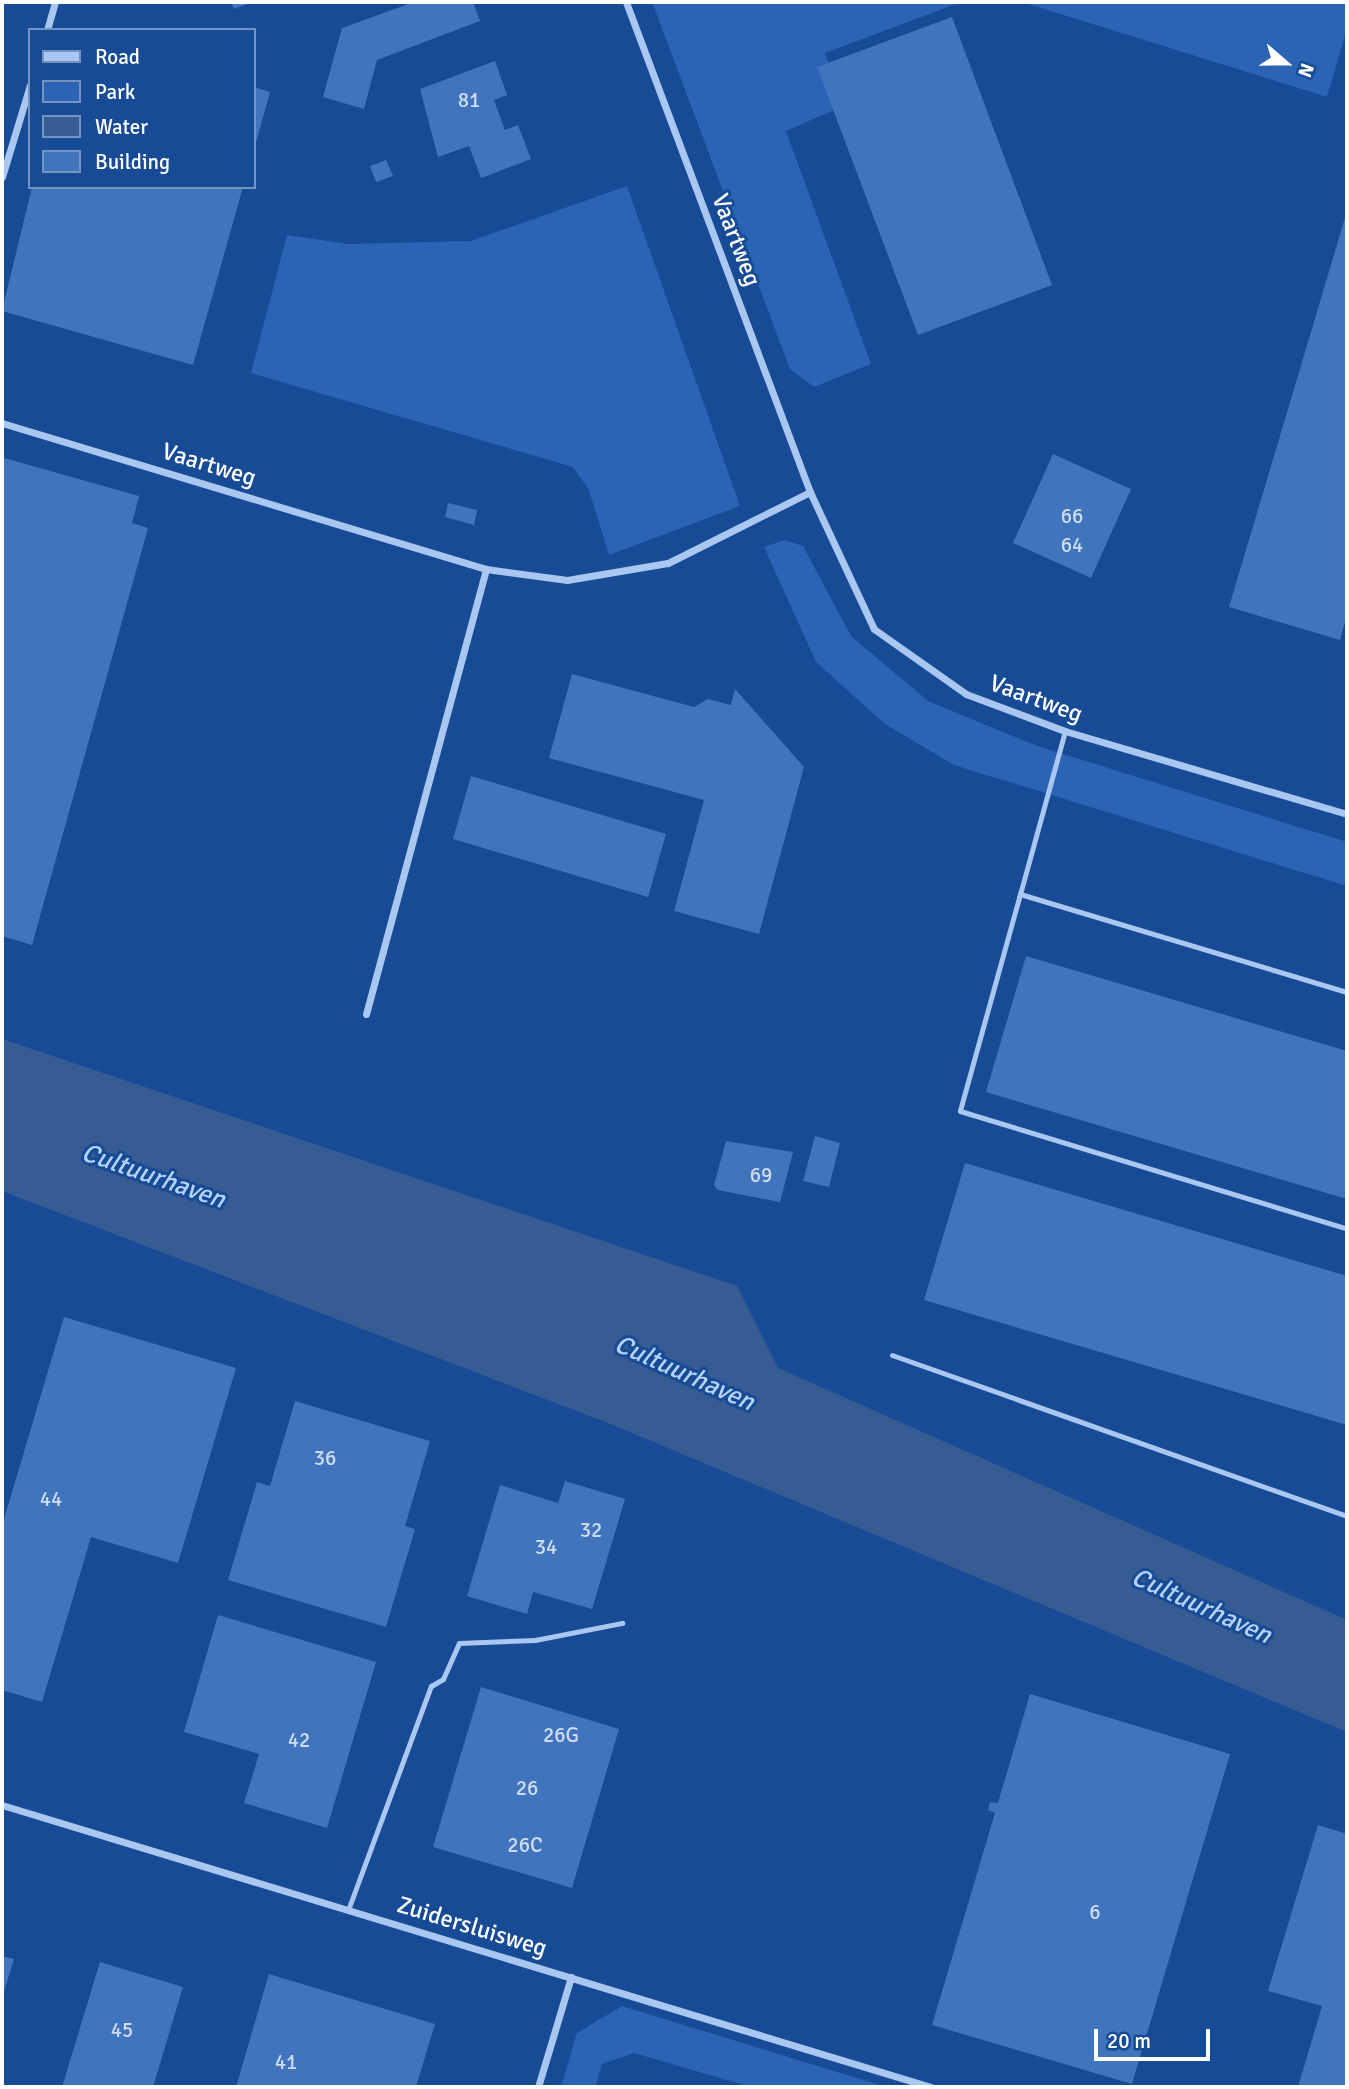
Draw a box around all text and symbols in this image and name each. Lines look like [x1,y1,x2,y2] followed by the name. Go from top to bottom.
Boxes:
[28,28,256,189] legend
[1251,28,1321,98] north arrow
[95,44,140,70] text: Road
[1292,60,1319,80] text: N
[95,79,135,105] text: Park
[458,87,480,113] house number: 81
[95,114,148,140] text: Water
[95,149,170,175] text: Building
[705,190,767,290] street label: Vaartweg
[159,437,259,493] street label: Vaartweg
[1061,503,1083,529] house number: 66
[1061,532,1083,558] house number: 64
[986,669,1086,729] street label: Vaartweg
[77,1138,229,1216] water label: Cultuurhaven
[750,1162,772,1188] house number: 69
[609,1329,759,1419] water label: Cultuurhaven
[314,1445,336,1471] house number: 36
[40,1486,62,1512] house number: 44
[580,1517,602,1543] house number: 32
[535,1534,557,1560] house number: 34
[1126,1562,1276,1652] water label: Cultuurhaven
[543,1722,579,1748] house number: 26G
[288,1727,310,1753] house number: 42
[516,1775,538,1801] house number: 26
[507,1832,543,1858] house number: 26C
[394,1891,550,1963] street label: Zuidersluisweg
[1089,1899,1101,1925] house number: 6
[1097,2016,1212,2060] scale bar
[111,2017,133,2043] house number: 45
[1107,2028,1151,2054] text: 20 m
[275,2049,297,2075] house number: 41

